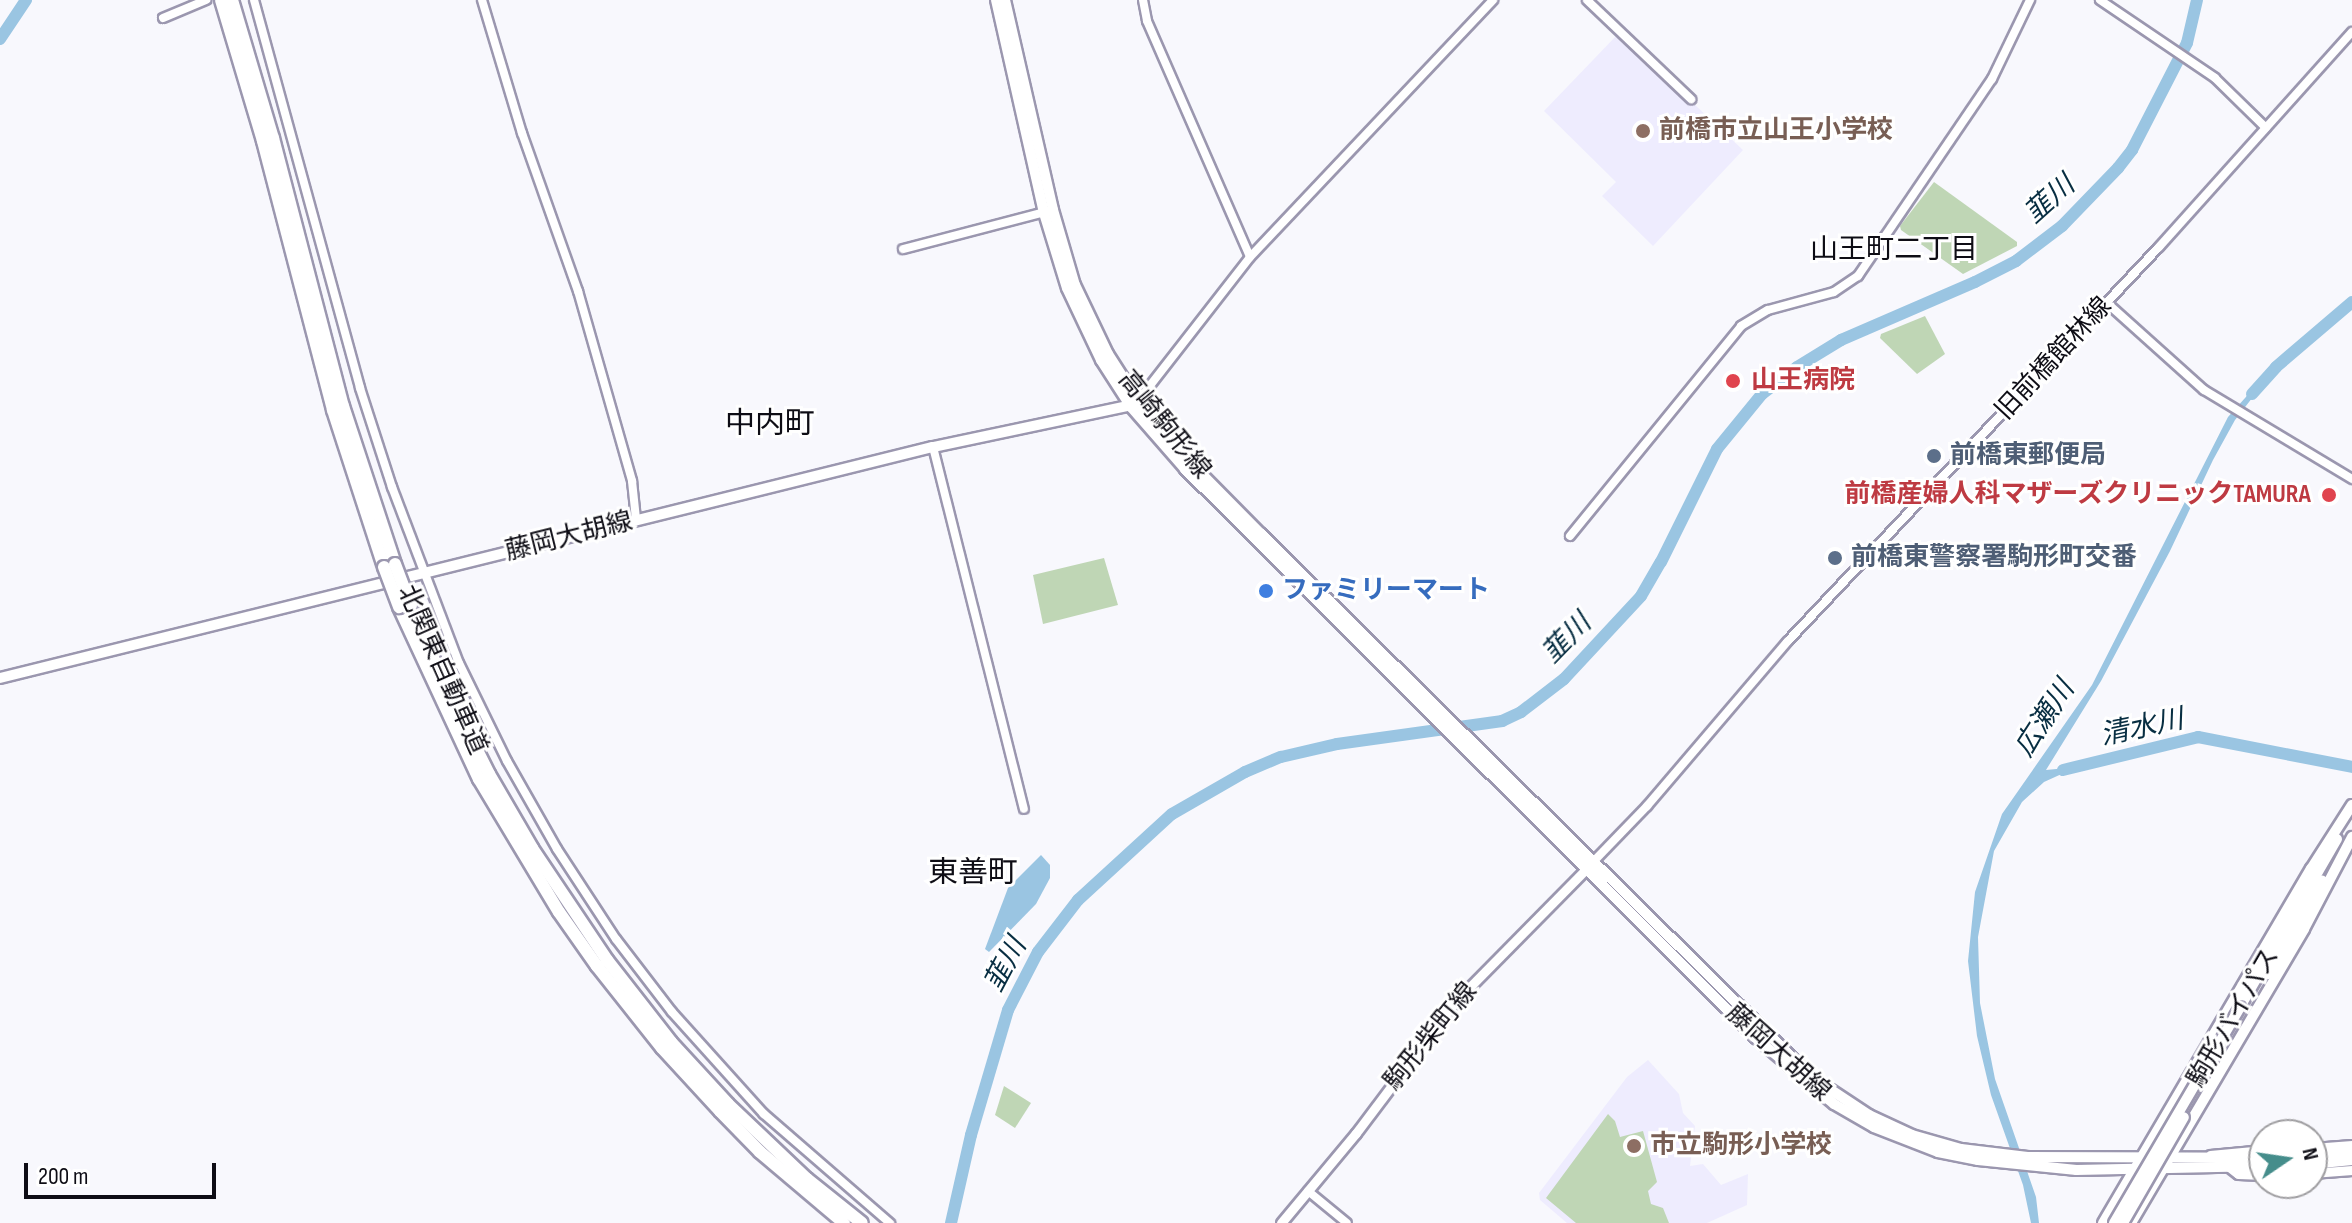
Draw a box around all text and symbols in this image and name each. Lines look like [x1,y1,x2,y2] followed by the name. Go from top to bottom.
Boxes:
[1659,115,1893,147] place label: 前橋市立山王小学校
[1634,122,1652,140] marker: 前橋市立山王小学校
[2018,169,2082,231] water label: 韮川
[1810,233,1978,267] district label: 山王町二丁目
[1989,291,2119,427] street label: 旧前橋館林線
[1111,365,1217,485] street label: 高崎駒形線
[1751,365,1855,397] place label: 山王病院
[1722,370,1744,392] marker: 山王病院
[725,406,815,442] district label: 中内町
[1950,440,2106,472] place label: 前橋東郵便局
[1925,447,1943,465] marker: 前橋東郵便局
[1843,479,2311,511] place label: 前橋産婦人科マザーズクリニックTAMURA
[2318,484,2340,506] marker: 前橋産婦人科マザーズクリニックTAMURA
[502,506,636,568] street label: 藤岡大胡線
[1851,542,2137,574] place label: 前橋東警察署駒形町交番
[1826,549,1844,567] marker: 前橋東警察署駒形町交番
[1282,575,1490,607] place label: ファミリーマート
[391,581,493,759] street label: 北関東自動車道
[1257,582,1275,600] marker: ファミリーマート
[1535,607,1599,671] water label: 韮川
[2008,675,2082,763] water label: 広瀬川
[2097,703,2187,753] water label: 清水川
[928,855,1018,891] district label: 東善町
[978,932,1034,998] water label: 韮川
[2181,943,2287,1093] street label: 駒形バイパス
[1378,977,1484,1097] street label: 駒形柴町線
[1719,998,1837,1108] street label: 藤岡大胡線
[2248,1119,2328,1199] north arrow
[1650,1130,1832,1162] place label: 市立駒形小学校
[1625,1137,1643,1155] marker: 市立駒形小学校
[2295,1145,2324,1163] text: N
[28,1147,220,1197] scale bar
[38,1162,89,1191] text: 200 m

